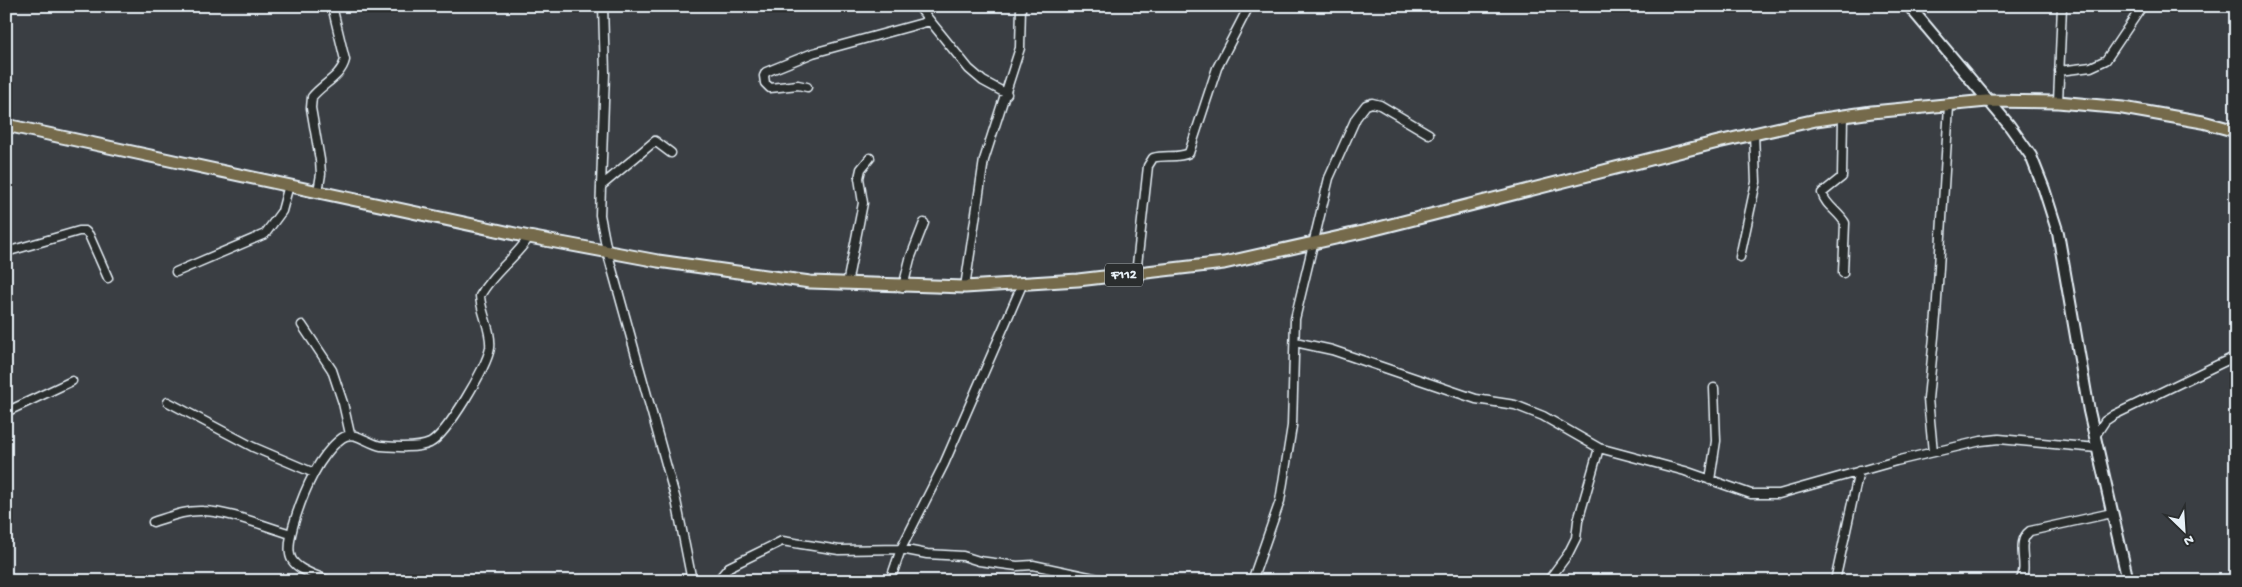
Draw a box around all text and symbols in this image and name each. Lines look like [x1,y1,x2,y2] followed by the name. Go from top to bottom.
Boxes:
[1105,264,1143,286] road number: F112
[2160,504,2210,554] north arrow
[2181,530,2196,549] text: N

